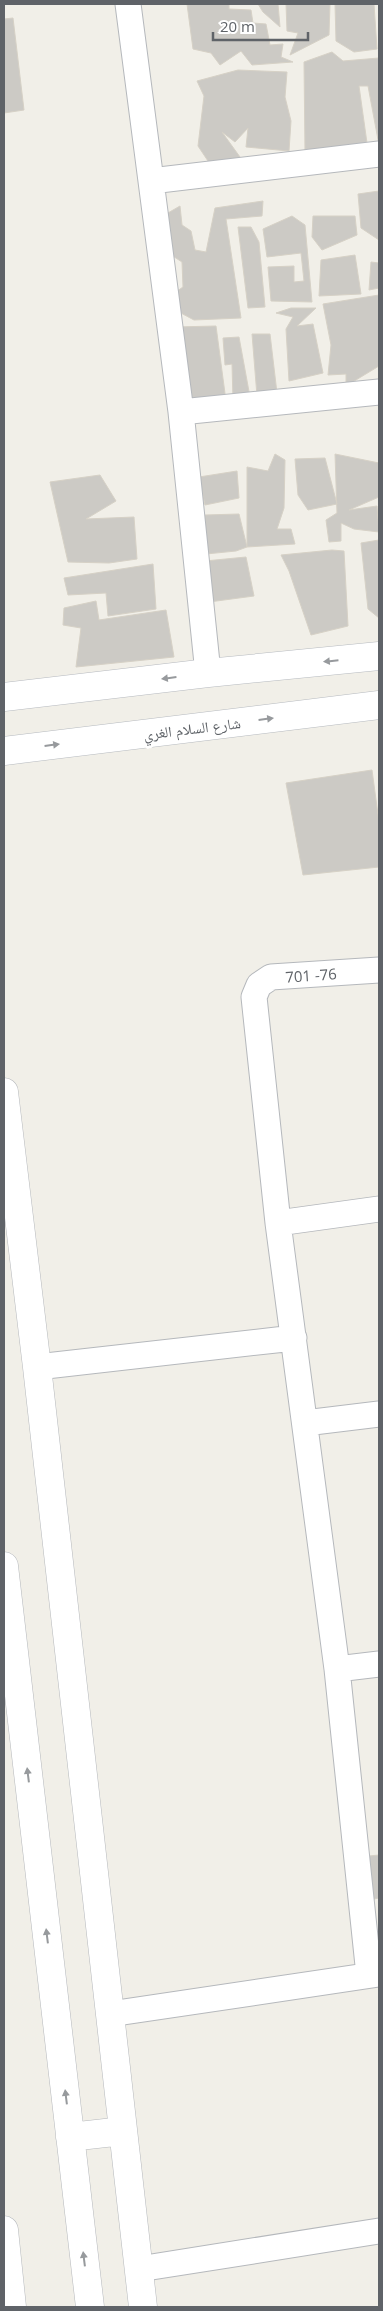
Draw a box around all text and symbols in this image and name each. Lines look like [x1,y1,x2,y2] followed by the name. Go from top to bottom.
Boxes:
[213,10,308,42] scale bar
[220,16,255,36] text: 20 m
[322,657,338,665] one-way arrow
[161,674,177,682] one-way arrow
[142,712,242,747] street label: شارع السلام الغري
[258,715,274,723] one-way arrow
[44,741,60,749] one-way arrow
[285,963,337,987] street label: 701 -76
[24,1766,32,1782] one-way arrow
[43,1928,51,1944] one-way arrow
[62,2089,70,2105] one-way arrow
[80,2251,88,2267] one-way arrow

